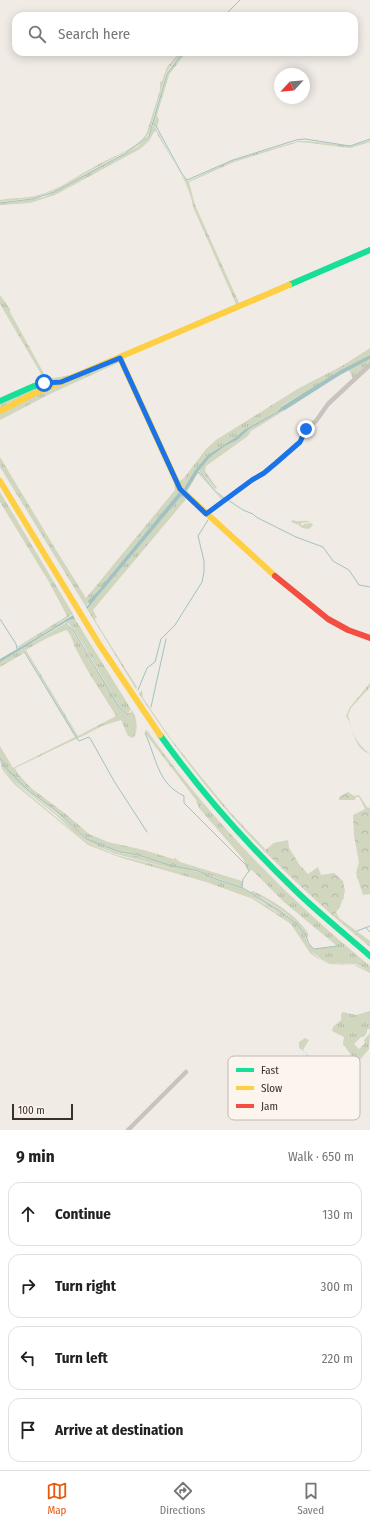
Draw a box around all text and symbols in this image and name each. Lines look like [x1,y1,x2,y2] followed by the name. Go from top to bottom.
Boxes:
[12,12,358,56] search box
[26,23,48,45] icon: search
[58,25,130,43] text: Search here
[274,68,310,104] north arrow
[35,374,53,392] route start
[297,420,315,438] route end
[228,1056,360,1120] legend
[261,1064,279,1077] text: Fast
[261,1082,282,1095] text: Slow
[261,1100,278,1113] text: Jam
[12,1102,73,1121] scale bar
[18,1104,45,1117] text: 100 m
[16,1146,55,1167] text: 9 min
[288,1149,354,1164] text: Walk · 650 m
[17,1203,39,1225] icon: ahead
[55,1205,111,1223] text: Continue
[322,1207,353,1222] text: 130 m
[17,1275,39,1297] icon: right
[55,1277,116,1295] text: Turn right
[321,1279,353,1294] text: 300 m
[17,1347,39,1369] icon: left
[55,1349,108,1367] text: Turn left
[322,1351,353,1366] text: 220 m
[17,1419,39,1441] icon: arrive
[55,1421,183,1439] text: Arrive at destination
[46,1480,68,1517] tab: Map
[160,1480,205,1517] tab: Directions
[297,1480,324,1517] tab: Saved

